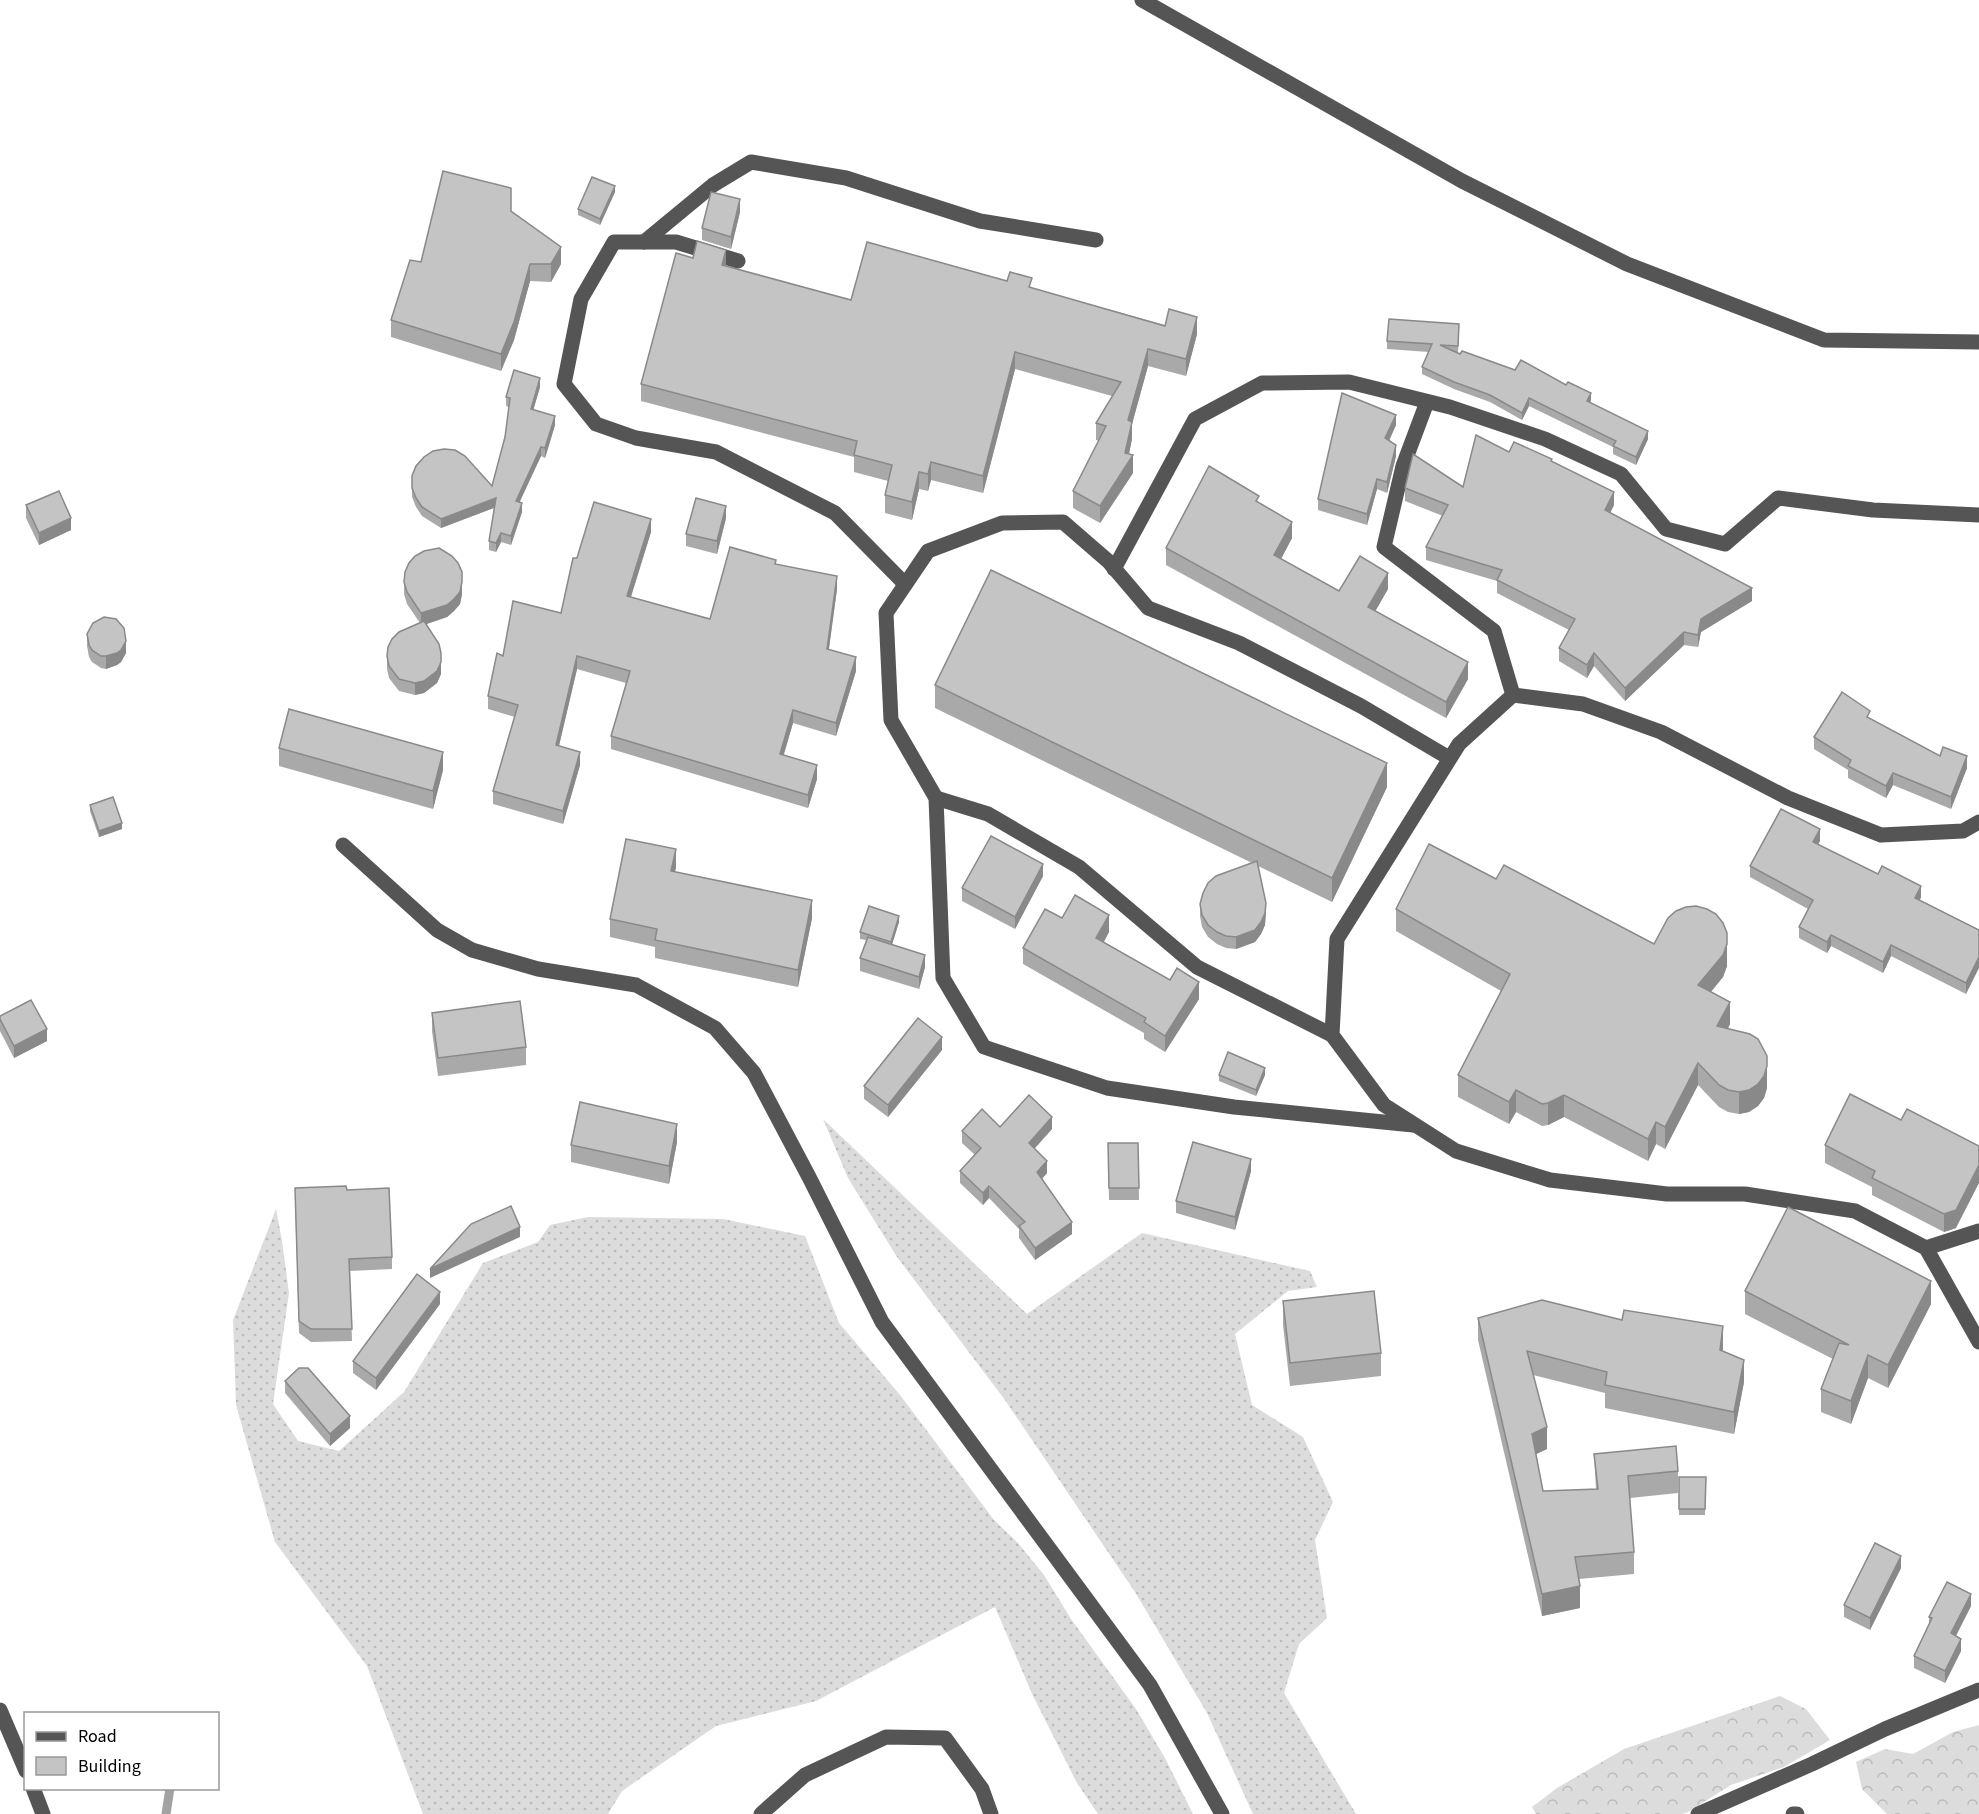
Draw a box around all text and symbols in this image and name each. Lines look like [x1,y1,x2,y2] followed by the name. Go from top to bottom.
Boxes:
[24,1712,219,1790] legend
[78,1724,117,1749] text: Road
[78,1754,141,1779] text: Building

